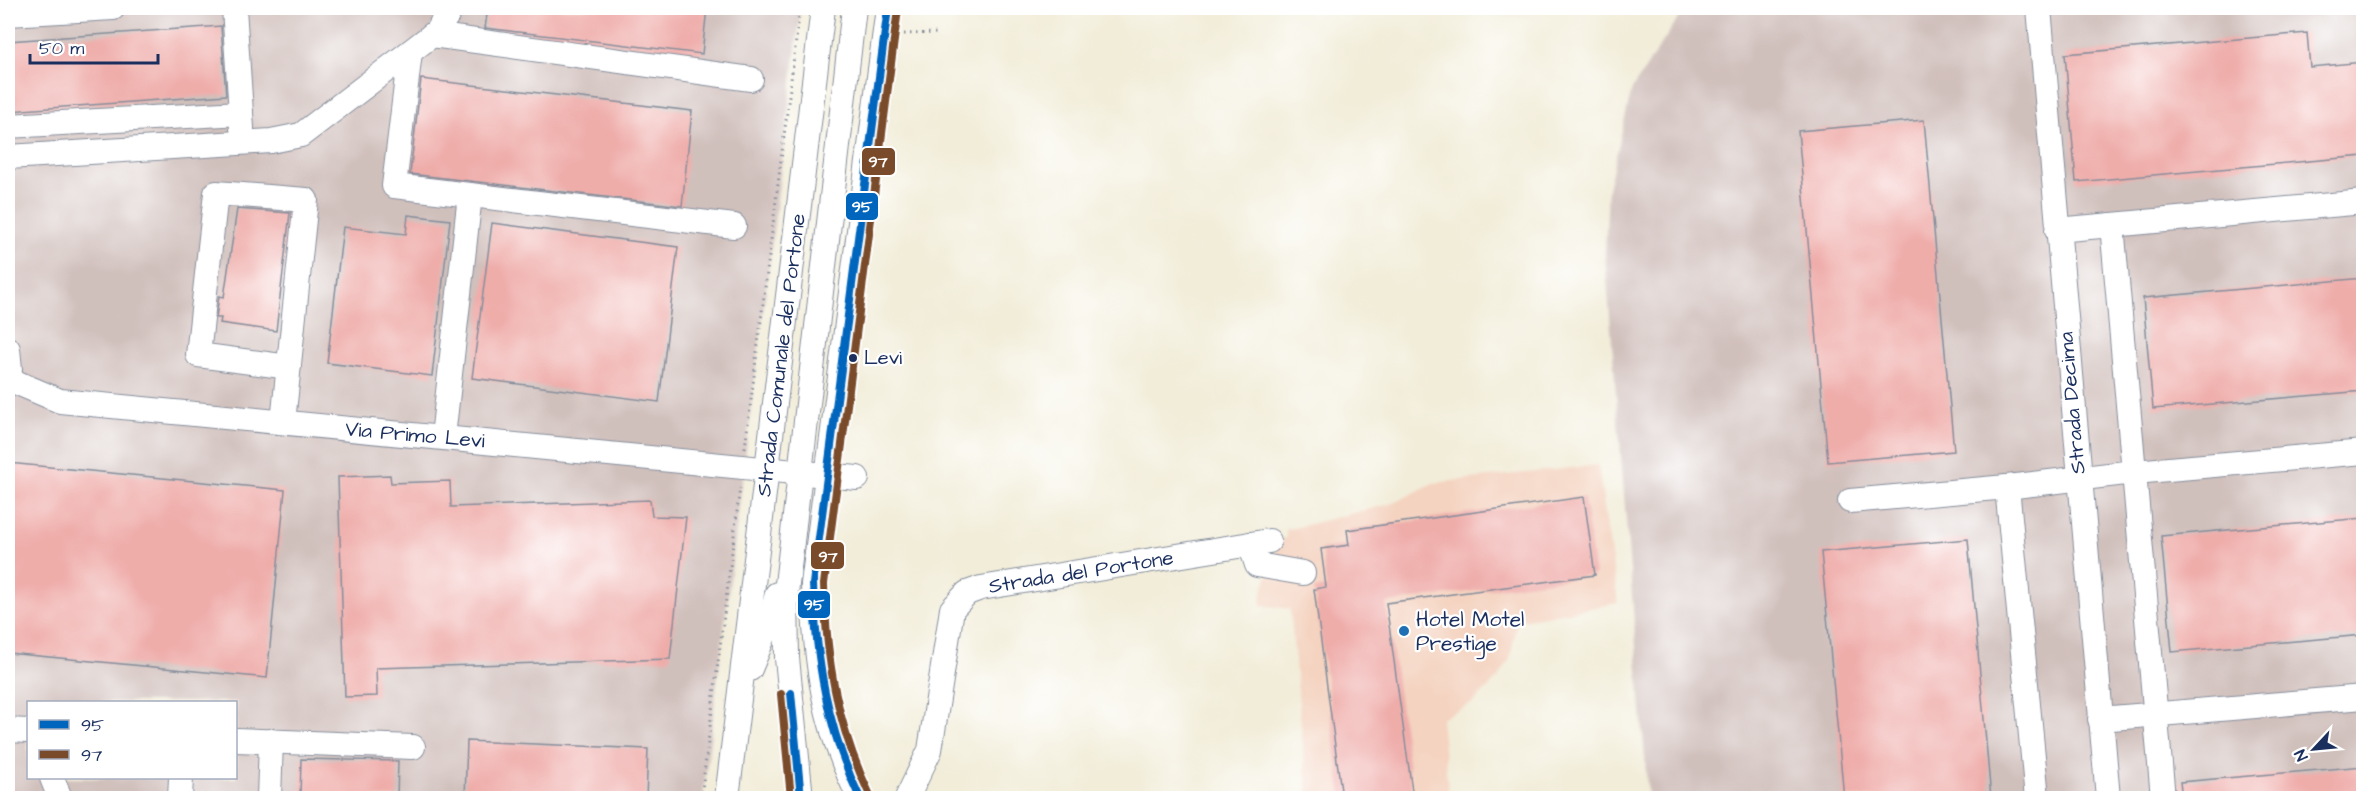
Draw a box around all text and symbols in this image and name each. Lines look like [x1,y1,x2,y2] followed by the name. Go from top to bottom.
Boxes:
[30,27,158,65] scale bar
[39,36,84,61] text: 50 m
[861,147,896,176] line badge: 97
[869,151,888,173] text: 97
[845,192,879,221] line badge: 95
[852,196,873,218] text: 95
[749,212,813,498] street label: Strada Comunale del Portone
[2051,330,2093,475] street label: Strada Decima
[864,344,902,372] place label: Levi
[847,352,859,364] marker: Levi
[344,414,486,456] street label: Via Primo Levi
[810,541,845,570] line badge: 97
[986,543,1176,601] street label: Strada del Portone
[819,546,838,568] text: 97
[797,590,831,619] line badge: 95
[804,594,825,616] text: 95
[1416,605,1524,660] place label: Hotel Motel Prestige
[1397,624,1411,638] marker: Hotel Motel Prestige
[27,701,237,779] legend
[81,713,104,738] text: 95
[2284,719,2344,779] north arrow
[81,743,102,768] text: 97
[2289,746,2314,764] text: N

